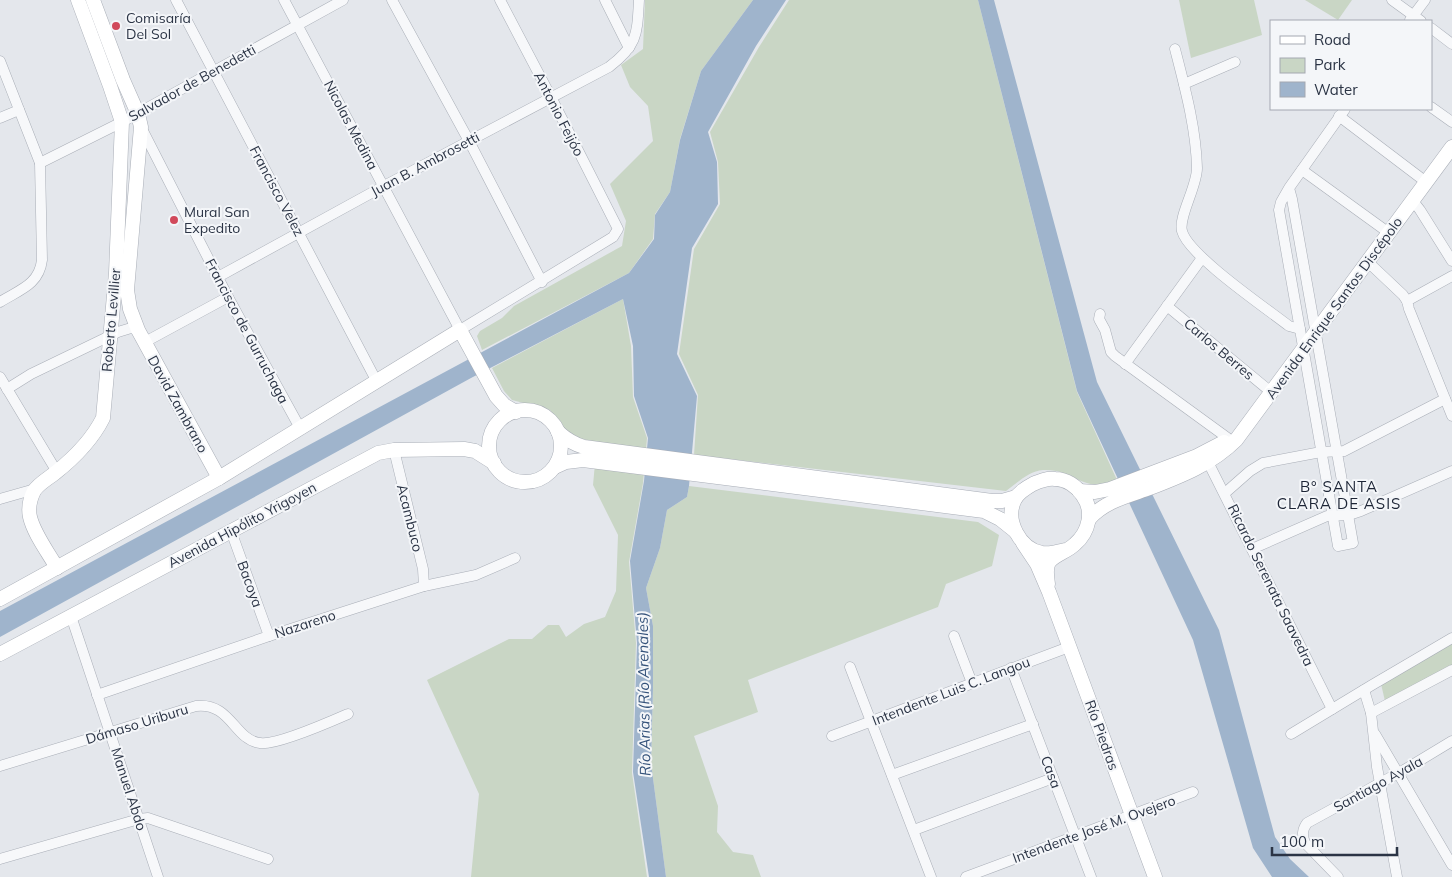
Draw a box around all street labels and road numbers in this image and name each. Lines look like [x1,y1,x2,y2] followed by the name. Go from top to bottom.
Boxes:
[125,40,259,126] street label: Salvador de Benedetti
[530,69,588,159] street label: Antonio Feijóo
[320,77,382,173] street label: Nicolas Medina
[368,128,482,200] street label: Juan B. Ambrosetti
[246,143,308,239] street label: Francisco Velez
[1262,213,1406,403] street label: Avenida Enrique Santos Discépolo
[201,255,293,407] street label: Francisco de Gurruchaga
[98,266,125,373] street label: Roberto Levillier
[1180,314,1258,384] street label: Carlos Berres
[144,352,212,456] street label: David Zambrano
[165,478,319,572] street label: Avenida Hipólito Yrigoyen
[393,482,427,554] street label: Acambuco
[1224,501,1318,669] street label: Ricardo Serenata Saavedra
[233,558,267,610] street label: Bacoya
[272,606,338,642] street label: Nazareno
[870,653,1032,729] street label: Intendente Luis C. Langou
[1081,697,1123,773] street label: Río Piedras
[83,700,191,748] street label: Dámaso Uriburu
[107,745,151,833] street label: Manuel Abdo
[1330,752,1426,816] street label: Santiago Ayala
[1037,753,1065,791] street label: Casa
[1010,791,1178,867] street label: Intendente José M. Ovejero

